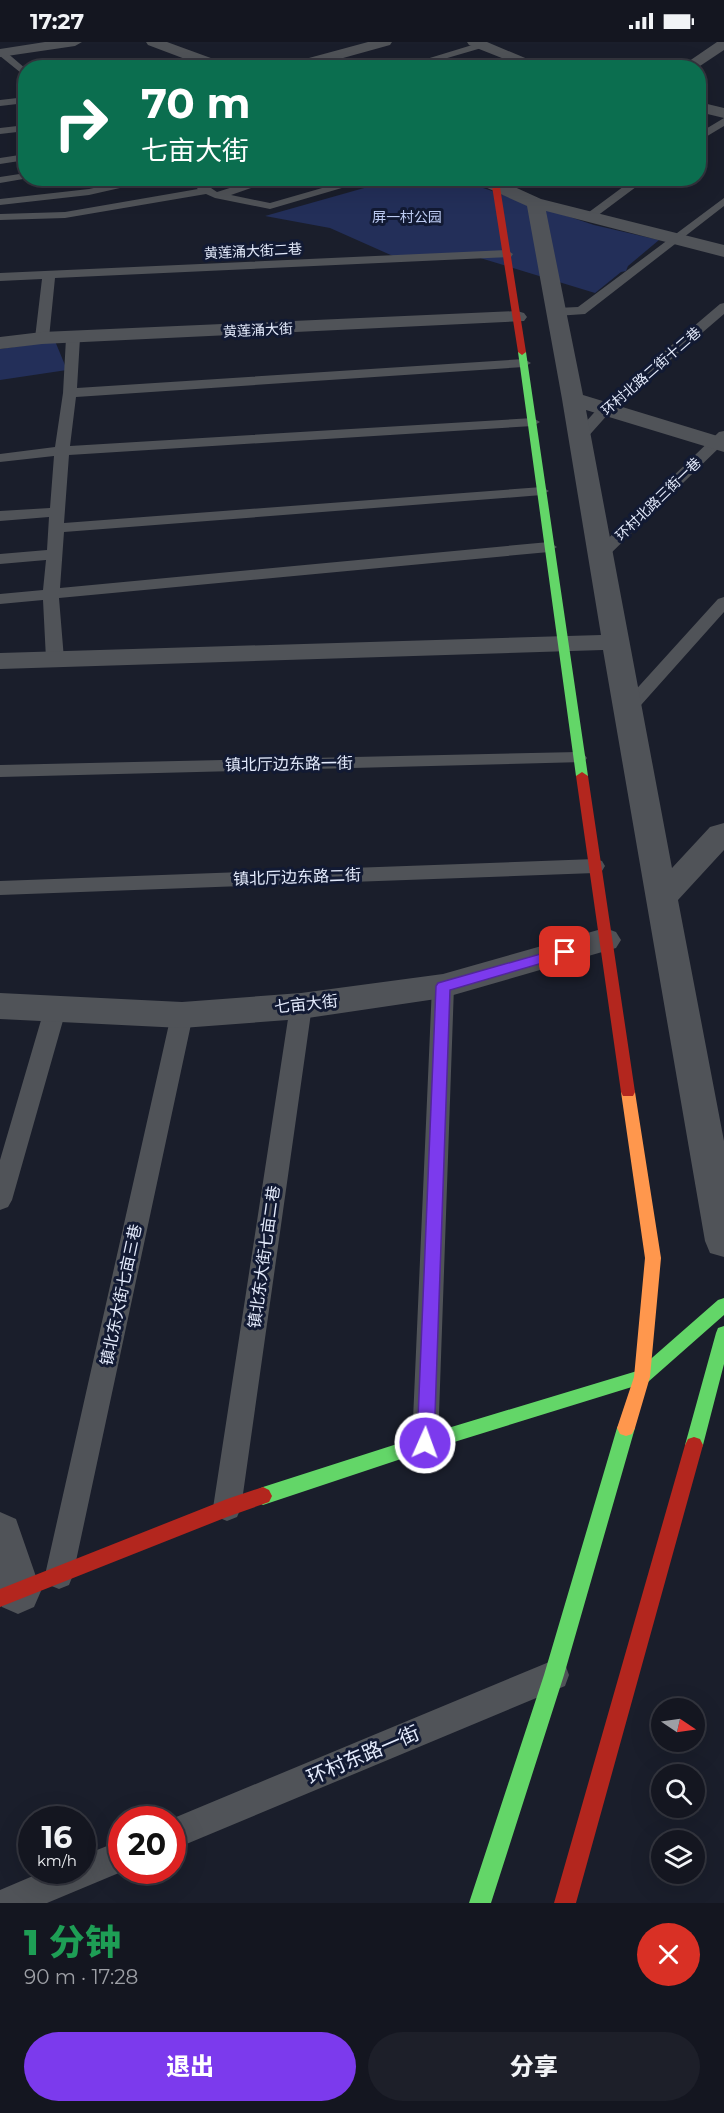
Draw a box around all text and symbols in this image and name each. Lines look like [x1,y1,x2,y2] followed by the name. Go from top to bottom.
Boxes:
[30,8,84,35] text: 17:27
[141,77,251,129] text: 70 m
[42,84,120,162] icon: right
[141,134,249,167] text: 七亩大街
[372,208,442,226] park label: 屏一村公园
[204,239,302,263] street label: 黄莲涌大街二巷
[223,319,293,341] street label: 黄莲涌大街
[598,323,704,419] street label: 环村北路二街十二巷
[611,454,705,544] street label: 环村北路三街一巷
[225,753,353,775] street label: 镇北厅边东路一街
[233,865,361,889] street label: 镇北厅边东路二街
[539,926,590,977] pin
[548,935,581,968] icon: arrive
[273,991,339,1017] street label: 七亩大街
[245,1184,283,1330] street label: 镇北东大街七亩二巷
[97,1223,145,1367] street label: 镇北东大街七亩三巷
[393,1411,457,1475] position arrow
[651,1698,705,1752] north arrow
[651,1698,705,1884] map controls
[303,1721,423,1789] street label: 环村东路一街
[651,1764,705,1818] button: search
[108,1806,186,1884] speed limit sign: 20
[42,1819,72,1856] text: 16
[651,1830,705,1884] button: layers
[37,1851,77,1870] text: km/h
[24,1920,121,1964] text: 1 分钟
[637,1923,700,1986] button: close
[24,1965,138,1989] text: 90 m · 17:28
[24,2032,356,2101] button: 退出
[368,2032,700,2101] button: 分享

